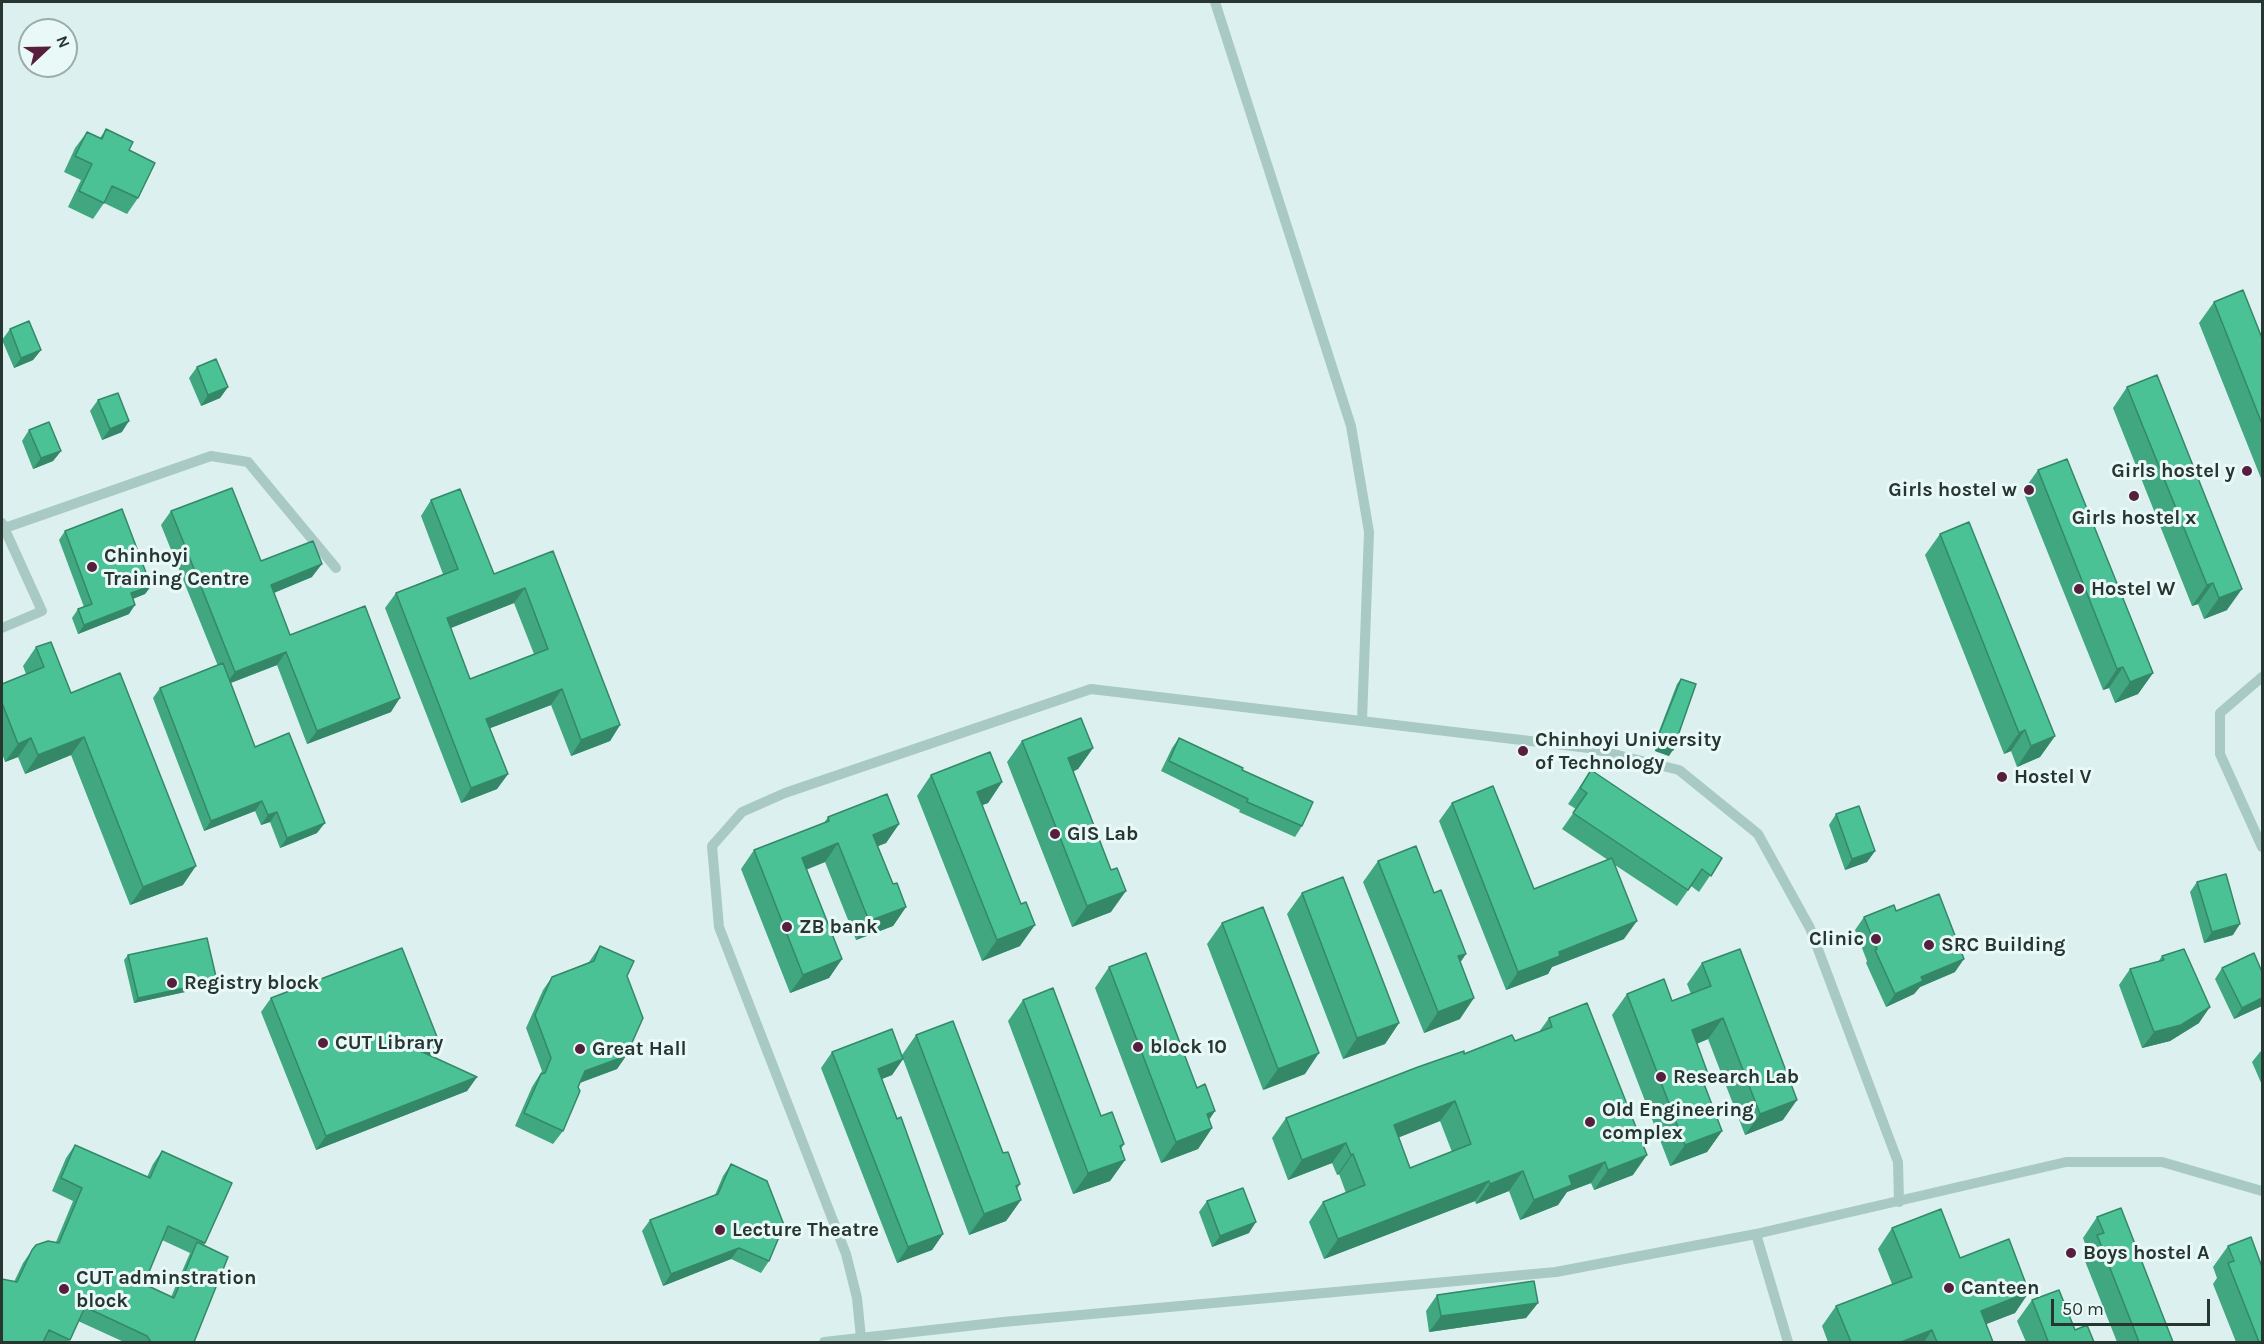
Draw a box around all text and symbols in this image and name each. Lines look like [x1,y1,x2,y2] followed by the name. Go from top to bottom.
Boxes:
[18,18,78,78] north arrow
[52,33,74,51] text: N
[2111,459,2235,483] place label: Girls hostel y
[2240,464,2254,478] marker: Girls hostel y
[1888,478,2017,502] place label: Girls hostel w
[2022,483,2036,497] marker: Girls hostel w
[2127,489,2141,503] marker: Girls hostel x
[2072,506,2196,530] place label: Girls hostel x
[104,544,249,591] place label: Chinhoyi Training Centre
[85,560,99,574] marker: Chinhoyi Training Centre
[2091,577,2176,601] place label: Hostel W
[2072,582,2086,596] marker: Hostel W
[1535,728,1721,775] place label: Chinhoyi University of Technology
[1516,744,1530,758] marker: Chinhoyi University of Technology
[2014,765,2092,789] place label: Hostel V
[1995,770,2009,784] marker: Hostel V
[1067,822,1138,846] place label: GIS Lab
[1048,827,1062,841] marker: GIS Lab
[799,915,878,939] place label: ZB bank
[780,920,794,934] marker: ZB bank
[1809,927,1864,951] place label: Clinic
[1869,932,1883,946] marker: Clinic
[1941,933,2065,957] place label: SRC Building
[1922,938,1936,952] marker: SRC Building
[184,971,319,995] place label: Registry block
[165,976,179,990] marker: Registry block
[335,1031,443,1055] place label: CUT Library
[1150,1035,1227,1059] place label: block 10
[316,1036,330,1050] marker: CUT Library
[592,1037,687,1061] place label: Great Hall
[1131,1040,1145,1054] marker: block 10
[573,1042,587,1056] marker: Great Hall
[1673,1065,1799,1089] place label: Research Lab
[1654,1070,1668,1084] marker: Research Lab
[1602,1098,1754,1145] place label: Old Engineering complex
[1583,1115,1597,1129] marker: Old Engineering complex
[732,1218,879,1242] place label: Lecture Theatre
[713,1223,727,1237] marker: Lecture Theatre
[2083,1241,2209,1265] place label: Boys hostel A
[2064,1246,2078,1260] marker: Boys hostel A
[76,1266,256,1313] place label: CUT adminstration block
[1961,1276,2039,1300] place label: Canteen
[1942,1281,1956,1295] marker: Canteen
[57,1282,71,1296] marker: CUT adminstration block
[2054,1287,2213,1325] scale bar
[2062,1298,2104,1320] text: 50 m

